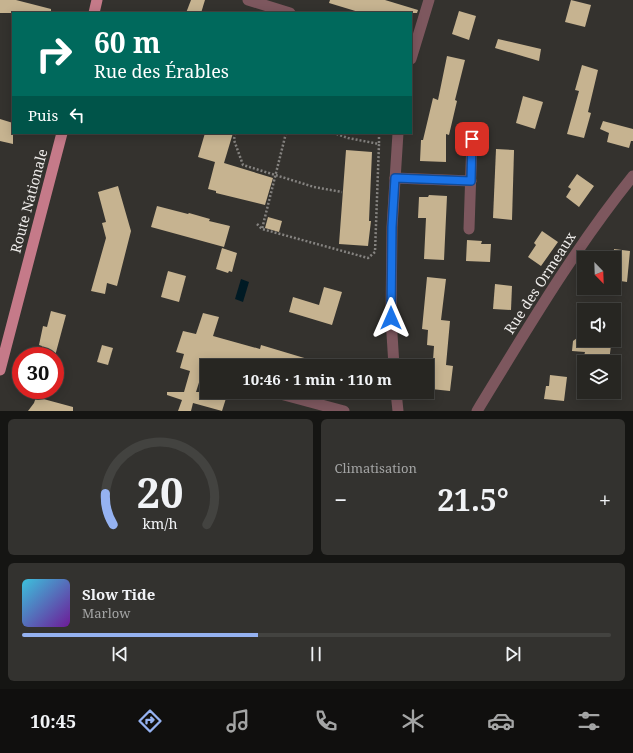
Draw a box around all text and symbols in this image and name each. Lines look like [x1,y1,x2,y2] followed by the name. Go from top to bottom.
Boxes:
[94,23,161,61] text: 60 m
[28,28,80,80] icon: right
[94,59,229,83] text: Rue des Érables
[66,104,88,126] icon: left
[28,105,58,125] text: Puis
[455,122,489,156] pin
[461,128,483,150] icon: arrive
[5,147,52,255] street label: Route Nationale
[500,227,580,337] street label: Rue des Ormeaux
[577,251,621,295] north arrow
[577,251,621,399] map controls
[370,297,412,339] position arrow
[577,303,621,347] button: sound
[12,347,64,399] speed limit sign: 30
[577,355,621,399] button: layers
[242,369,392,389] text: 10:46 · 1 min · 110 m
[335,459,417,477] text: Climatisation
[137,464,184,520] text: 20
[437,479,509,520] text: 21.5°
[335,484,347,514] text: −
[599,484,611,514] text: +
[143,514,178,533] text: km/h
[82,584,155,604] text: Slow Tide
[82,604,130,622] text: Marlow
[109,643,131,665] icon: previous
[305,643,327,665] icon: pause
[502,643,524,665] icon: next
[136,707,164,735] icon: directions
[224,707,252,735] icon: music
[312,707,340,735] icon: phone
[399,707,427,735] icon: climate
[487,707,515,735] icon: car
[575,707,603,735] icon: filters
[30,709,76,733] text: 10:45

